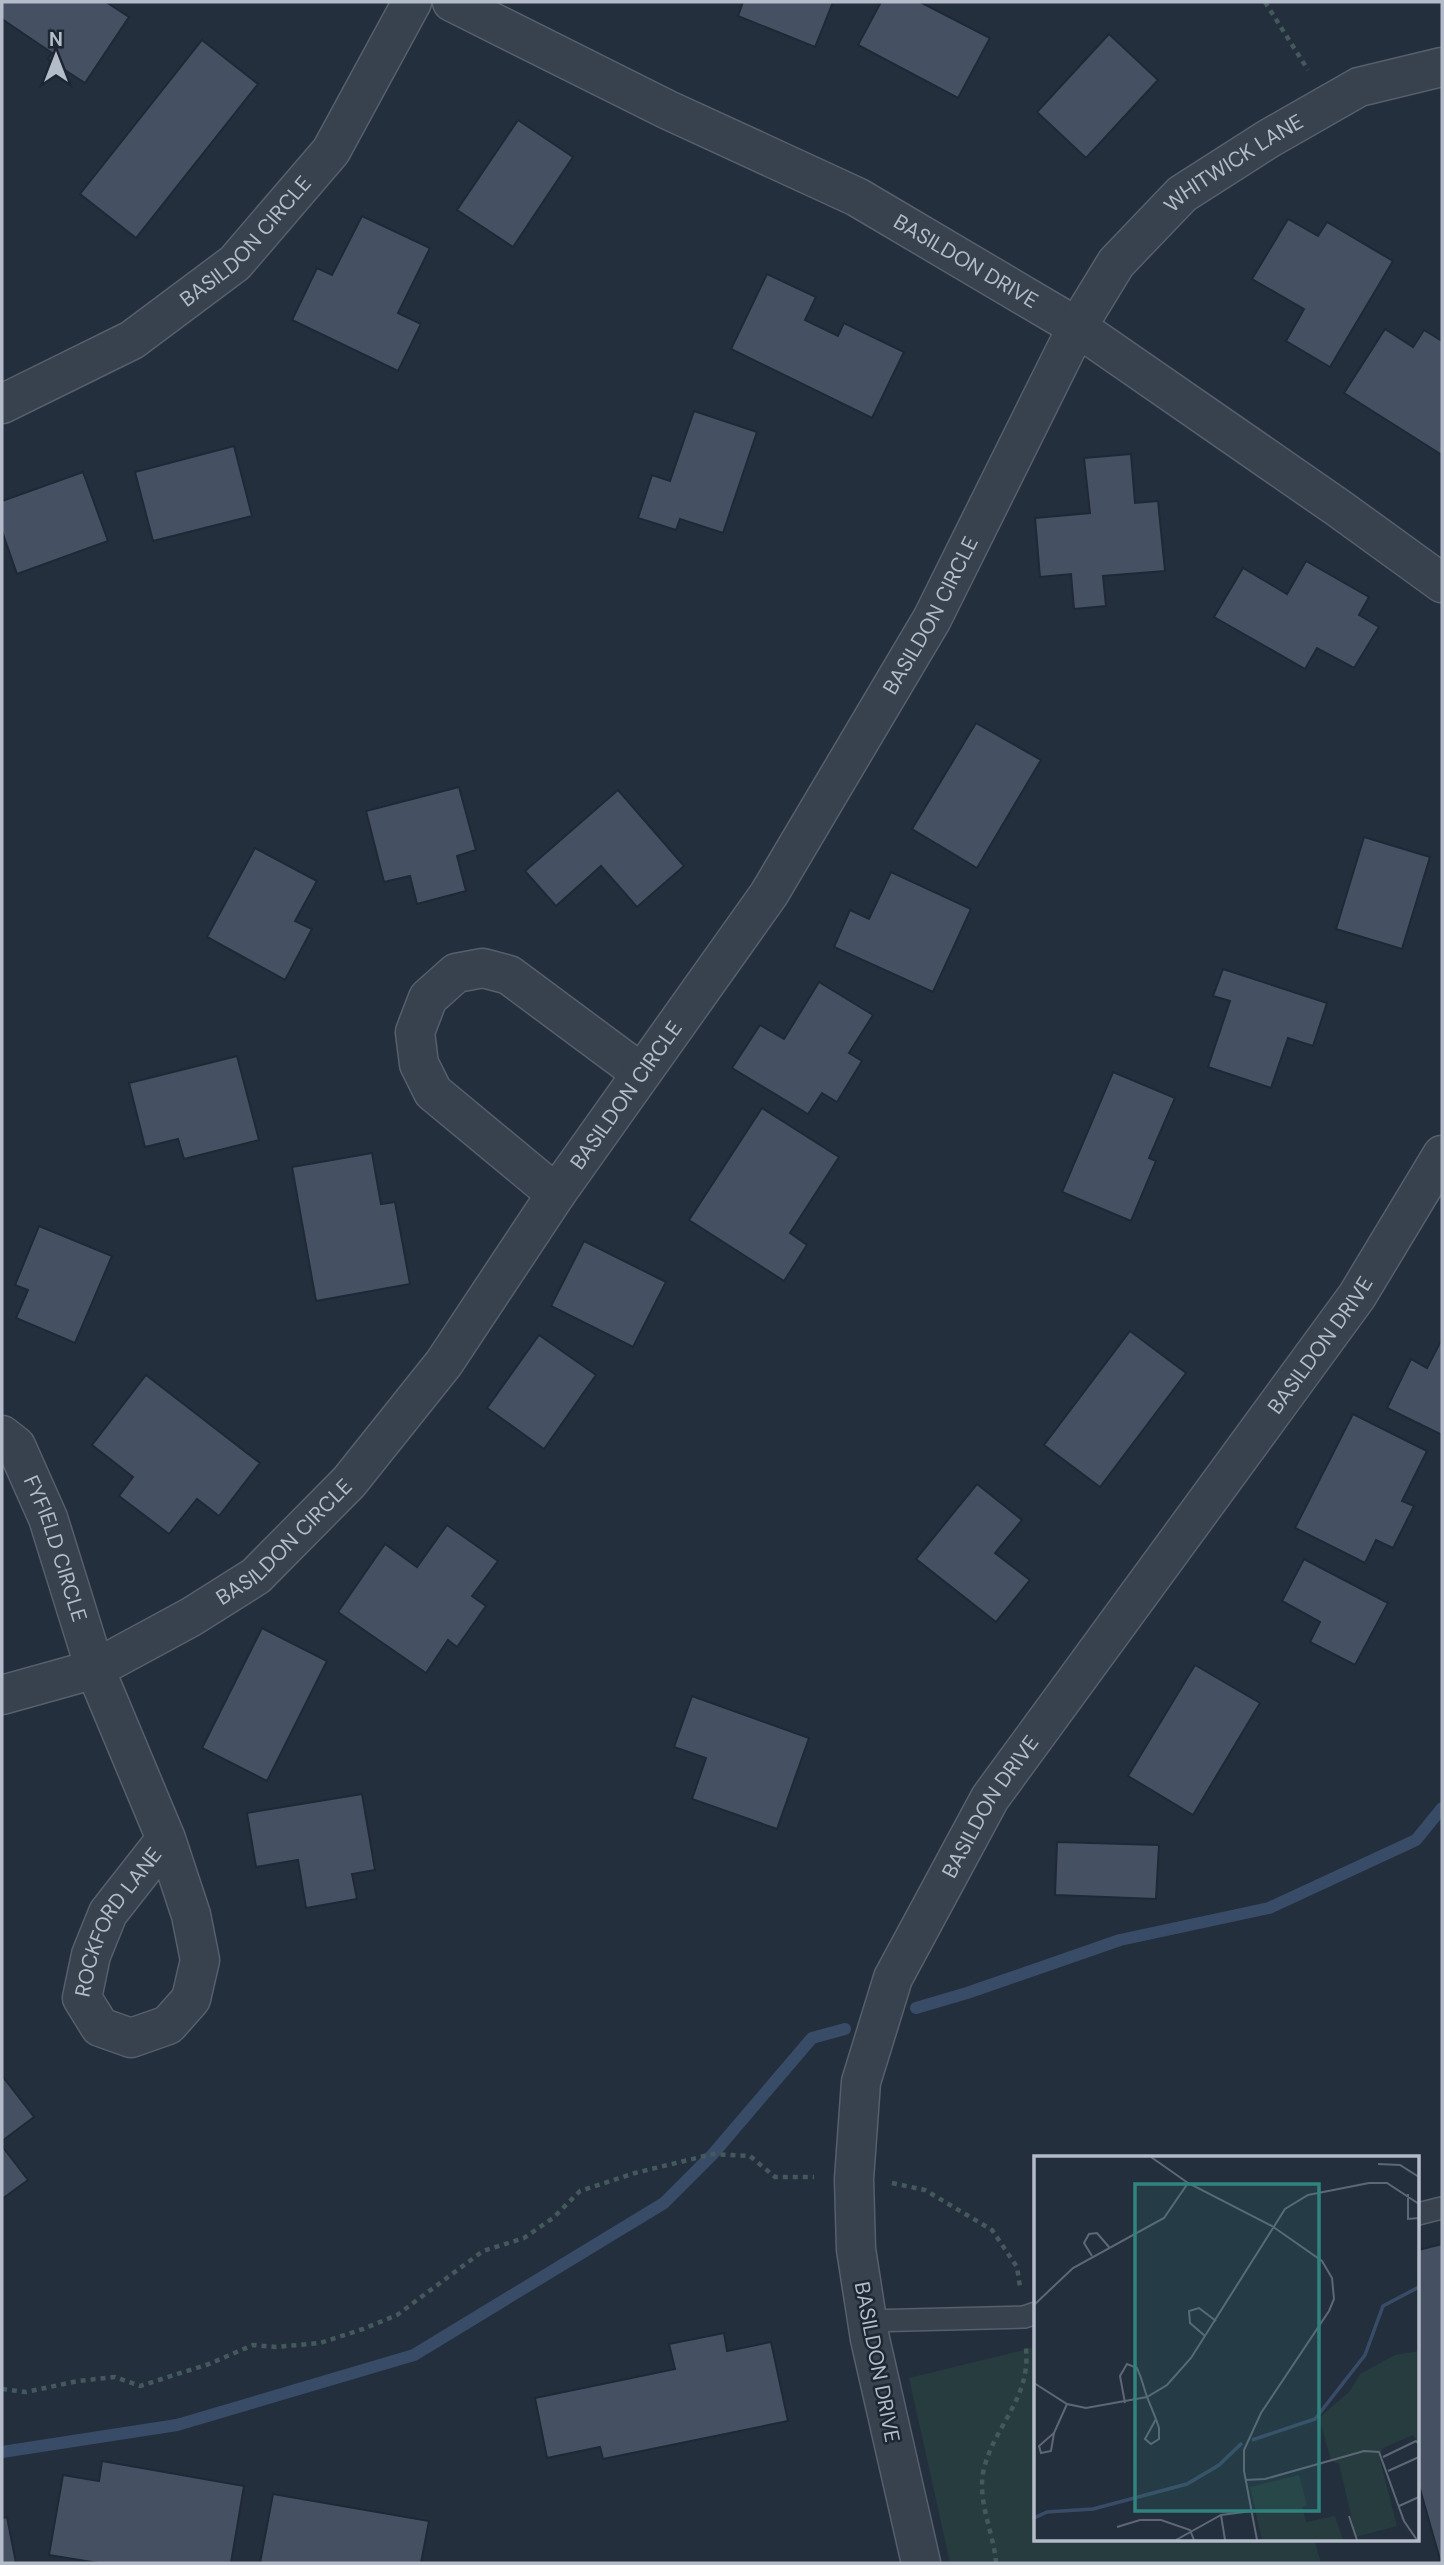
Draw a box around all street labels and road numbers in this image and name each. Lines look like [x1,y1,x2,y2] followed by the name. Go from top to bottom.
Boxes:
[1158,108,1308,218] street label: WHITWICK LANE
[174,170,318,313] street label: BASILDON CIRCLE
[888,208,1043,315] street label: BASILDON DRIVE
[876,532,985,700] street label: BASILDON CIRCLE
[564,1015,688,1175] street label: BASILDON CIRCLE
[1261,1271,1380,1420] street label: BASILDON DRIVE
[17,1471,93,1625] street label: FYFIELD CIRCLE
[211,1473,358,1612] street label: BASILDON CIRCLE
[935,1730,1045,1883] street label: BASILDON DRIVE
[69,1842,168,2000] street label: ROCKFORD LANE
[848,2279,906,2445] street label: BASILDON DRIVE

